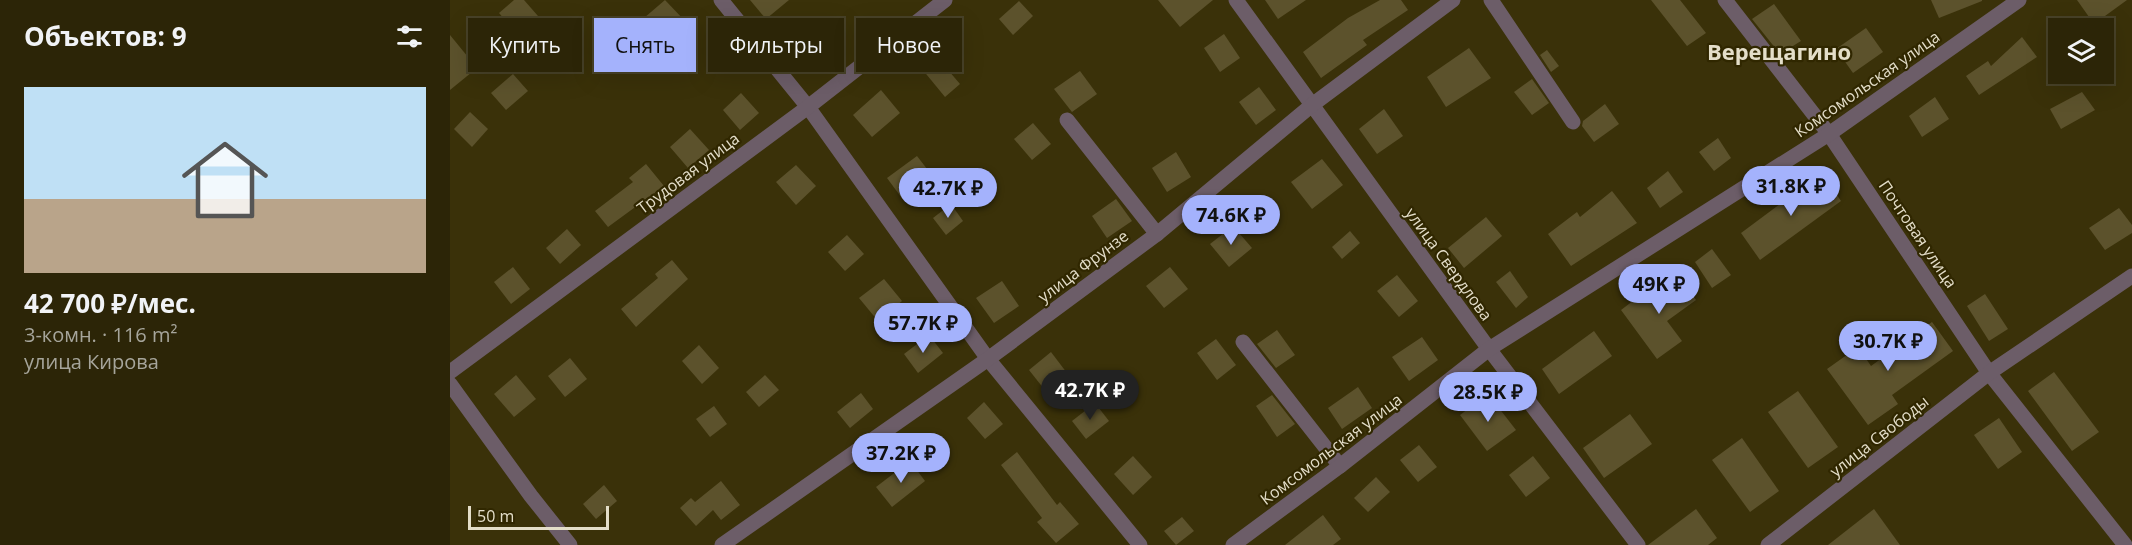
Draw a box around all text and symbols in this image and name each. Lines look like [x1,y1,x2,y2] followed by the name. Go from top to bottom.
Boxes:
[24,18,187,54] text: Объектов: 9
[468,18,582,72] chip: Купить
[594,18,696,72] chip: Снять
[708,18,844,72] chip: Фильтры
[856,18,962,72] chip: Новое
[2048,18,2114,84] map controls
[2048,18,2114,84] button: layers
[393,20,426,53] icon: filters
[1790,26,1944,142] street label: Комсомольская улица
[1707,36,1851,66] district label: Верещагино
[171,126,279,234] icon: home
[632,127,744,219] street label: Трудовая улица
[1736,166,1846,217] pin: 31.8K ₽
[893,168,1003,219] pin: 42.7K ₽
[1756,172,1826,199] text: 31.8K ₽
[913,174,983,201] text: 42.7K ₽
[1874,176,1962,292] street label: Почтовая улица
[1176,195,1286,246] pin: 74.6K ₽
[1196,201,1266,228] text: 74.6K ₽
[1401,203,1497,325] street label: улица Свердлова
[1033,225,1133,307] street label: улица Фрунзе
[1617,264,1701,315] pin: 49K ₽
[1633,270,1686,297] text: 49K ₽
[24,285,196,321] text: 42 700 ₽/мес.
[868,303,978,354] pin: 57.7K ₽
[888,309,958,336] text: 57.7K ₽
[24,321,177,348] text: 3-комн. · 116 m²
[1833,321,1943,372] pin: 30.7K ₽
[1853,327,1923,354] text: 30.7K ₽
[24,348,159,375] text: улица Кирова
[1035,370,1145,421] pin: 42.7K ₽
[1433,372,1543,423] pin: 28.5K ₽
[1055,376,1125,403] text: 42.7K ₽
[1453,378,1523,405] text: 28.5K ₽
[1256,388,1406,510] street label: Комсомольская улица
[1825,390,1933,482] street label: улица Свободы
[846,433,956,484] pin: 37.2K ₽
[866,439,936,466] text: 37.2K ₽
[468,503,609,530] scale bar
[477,505,514,527] text: 50 m

